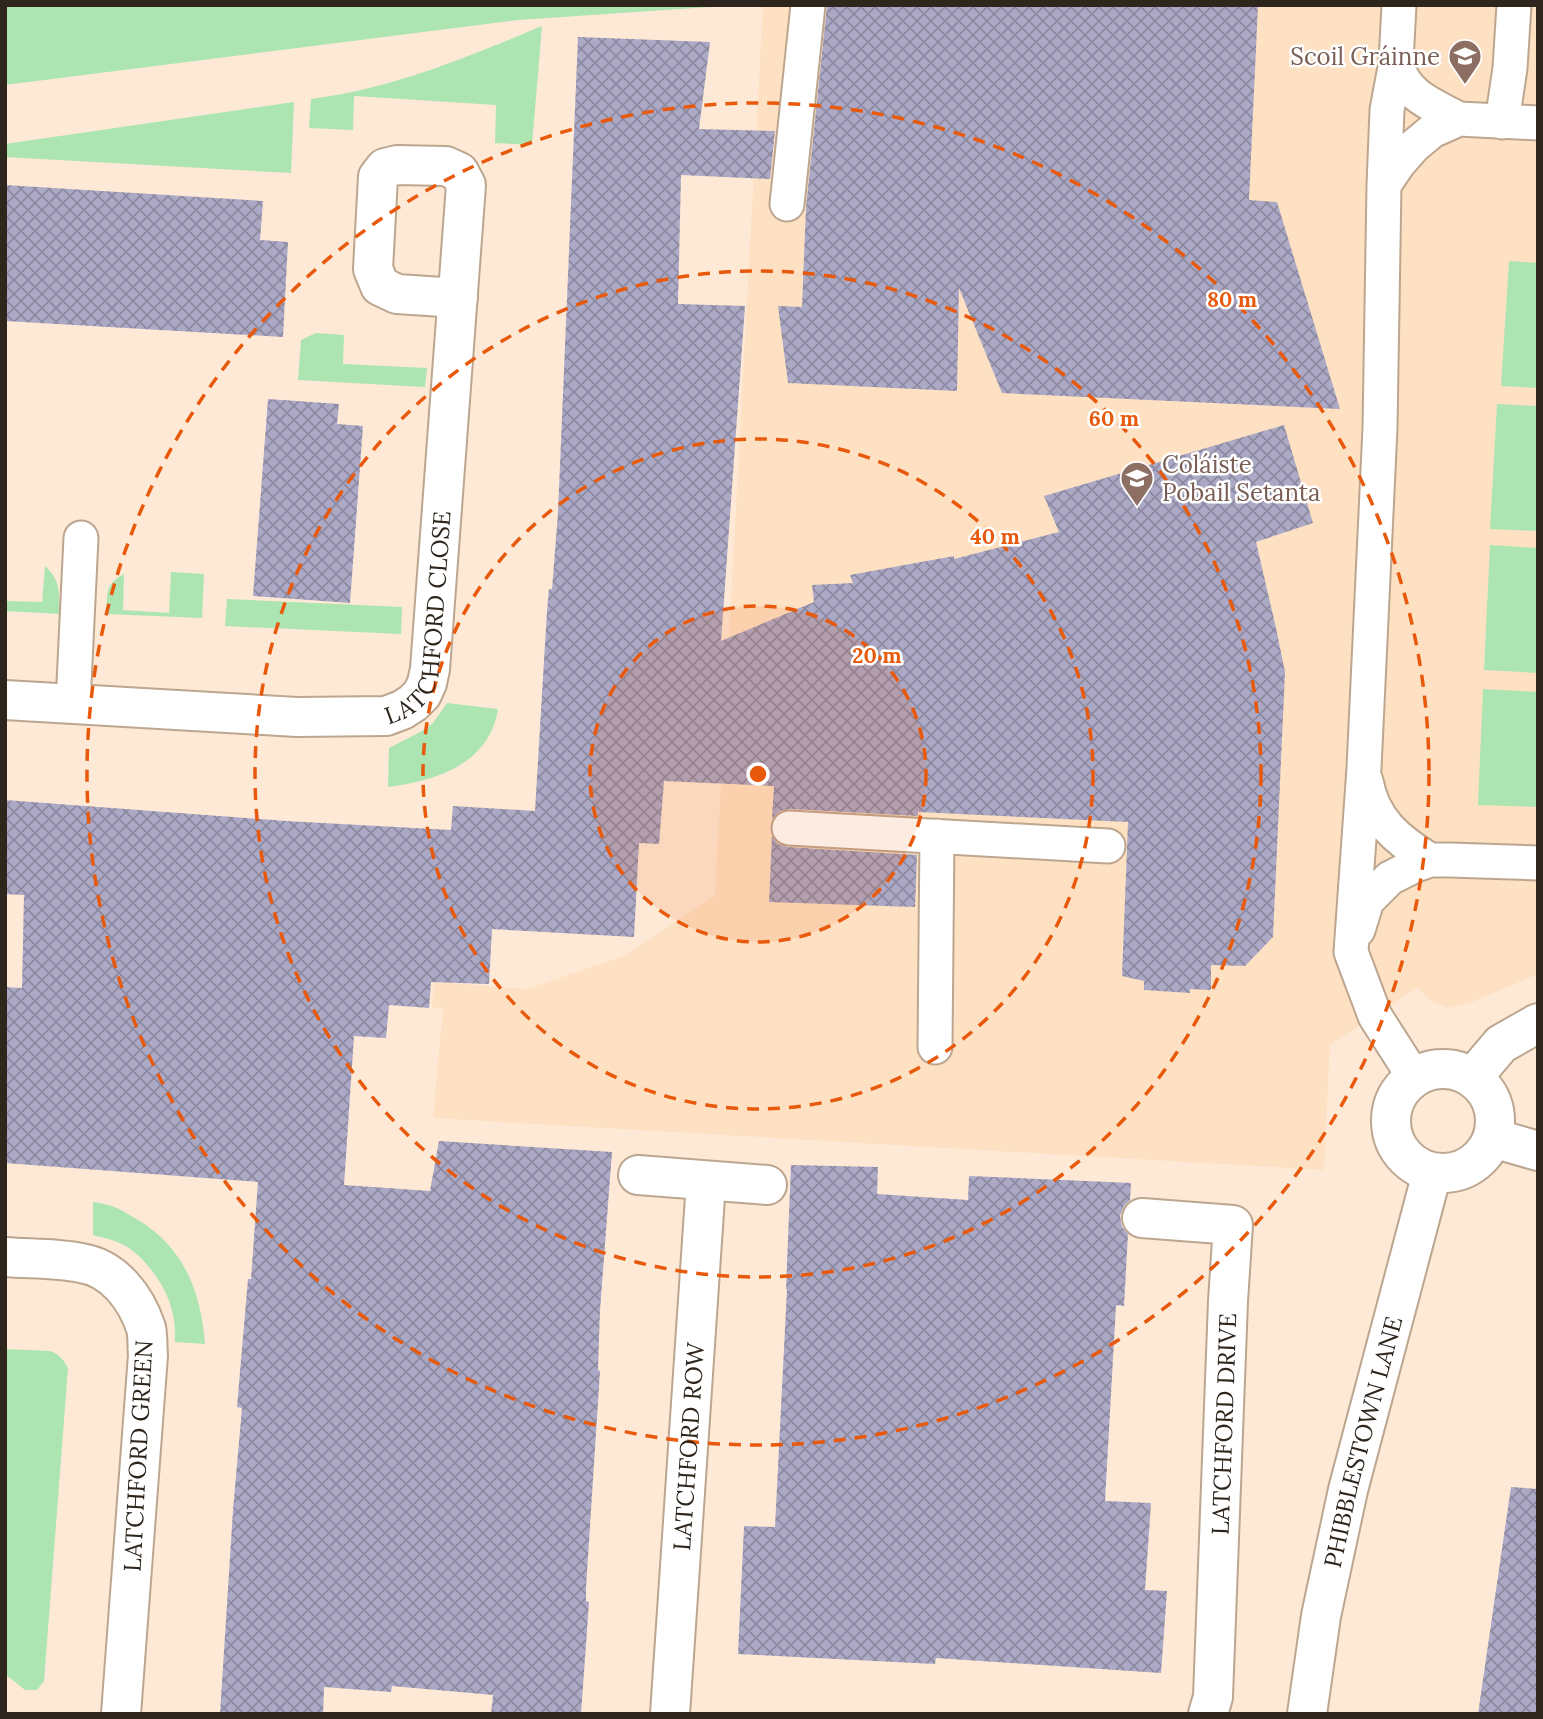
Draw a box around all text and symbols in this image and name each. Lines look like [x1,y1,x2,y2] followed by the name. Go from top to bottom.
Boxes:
[1446,37,1484,86] school or university icon: Scoil Gráinne
[1290,41,1440,72] place label: Scoil Gráinne
[1207,286,1257,313] text: 80 m
[1089,405,1139,432] text: 60 m
[1162,449,1320,508] place label: Coláiste Pobail Setanta
[1118,459,1156,508] school or university icon: Coláiste Pobail Setanta
[380,510,457,731] street label: LATCHFORD CLOSE
[970,523,1020,550] text: 40 m
[852,642,902,669] text: 20 m
[746,762,770,786] centre of rings
[1205,1313,1243,1535] street label: LATCHFORD DRIVE
[1316,1313,1409,1570] street label: PHIBBLESTOWN LANE
[116,1339,160,1573] street label: LATCHFORD GREEN
[666,1340,711,1552] street label: LATCHFORD ROW

